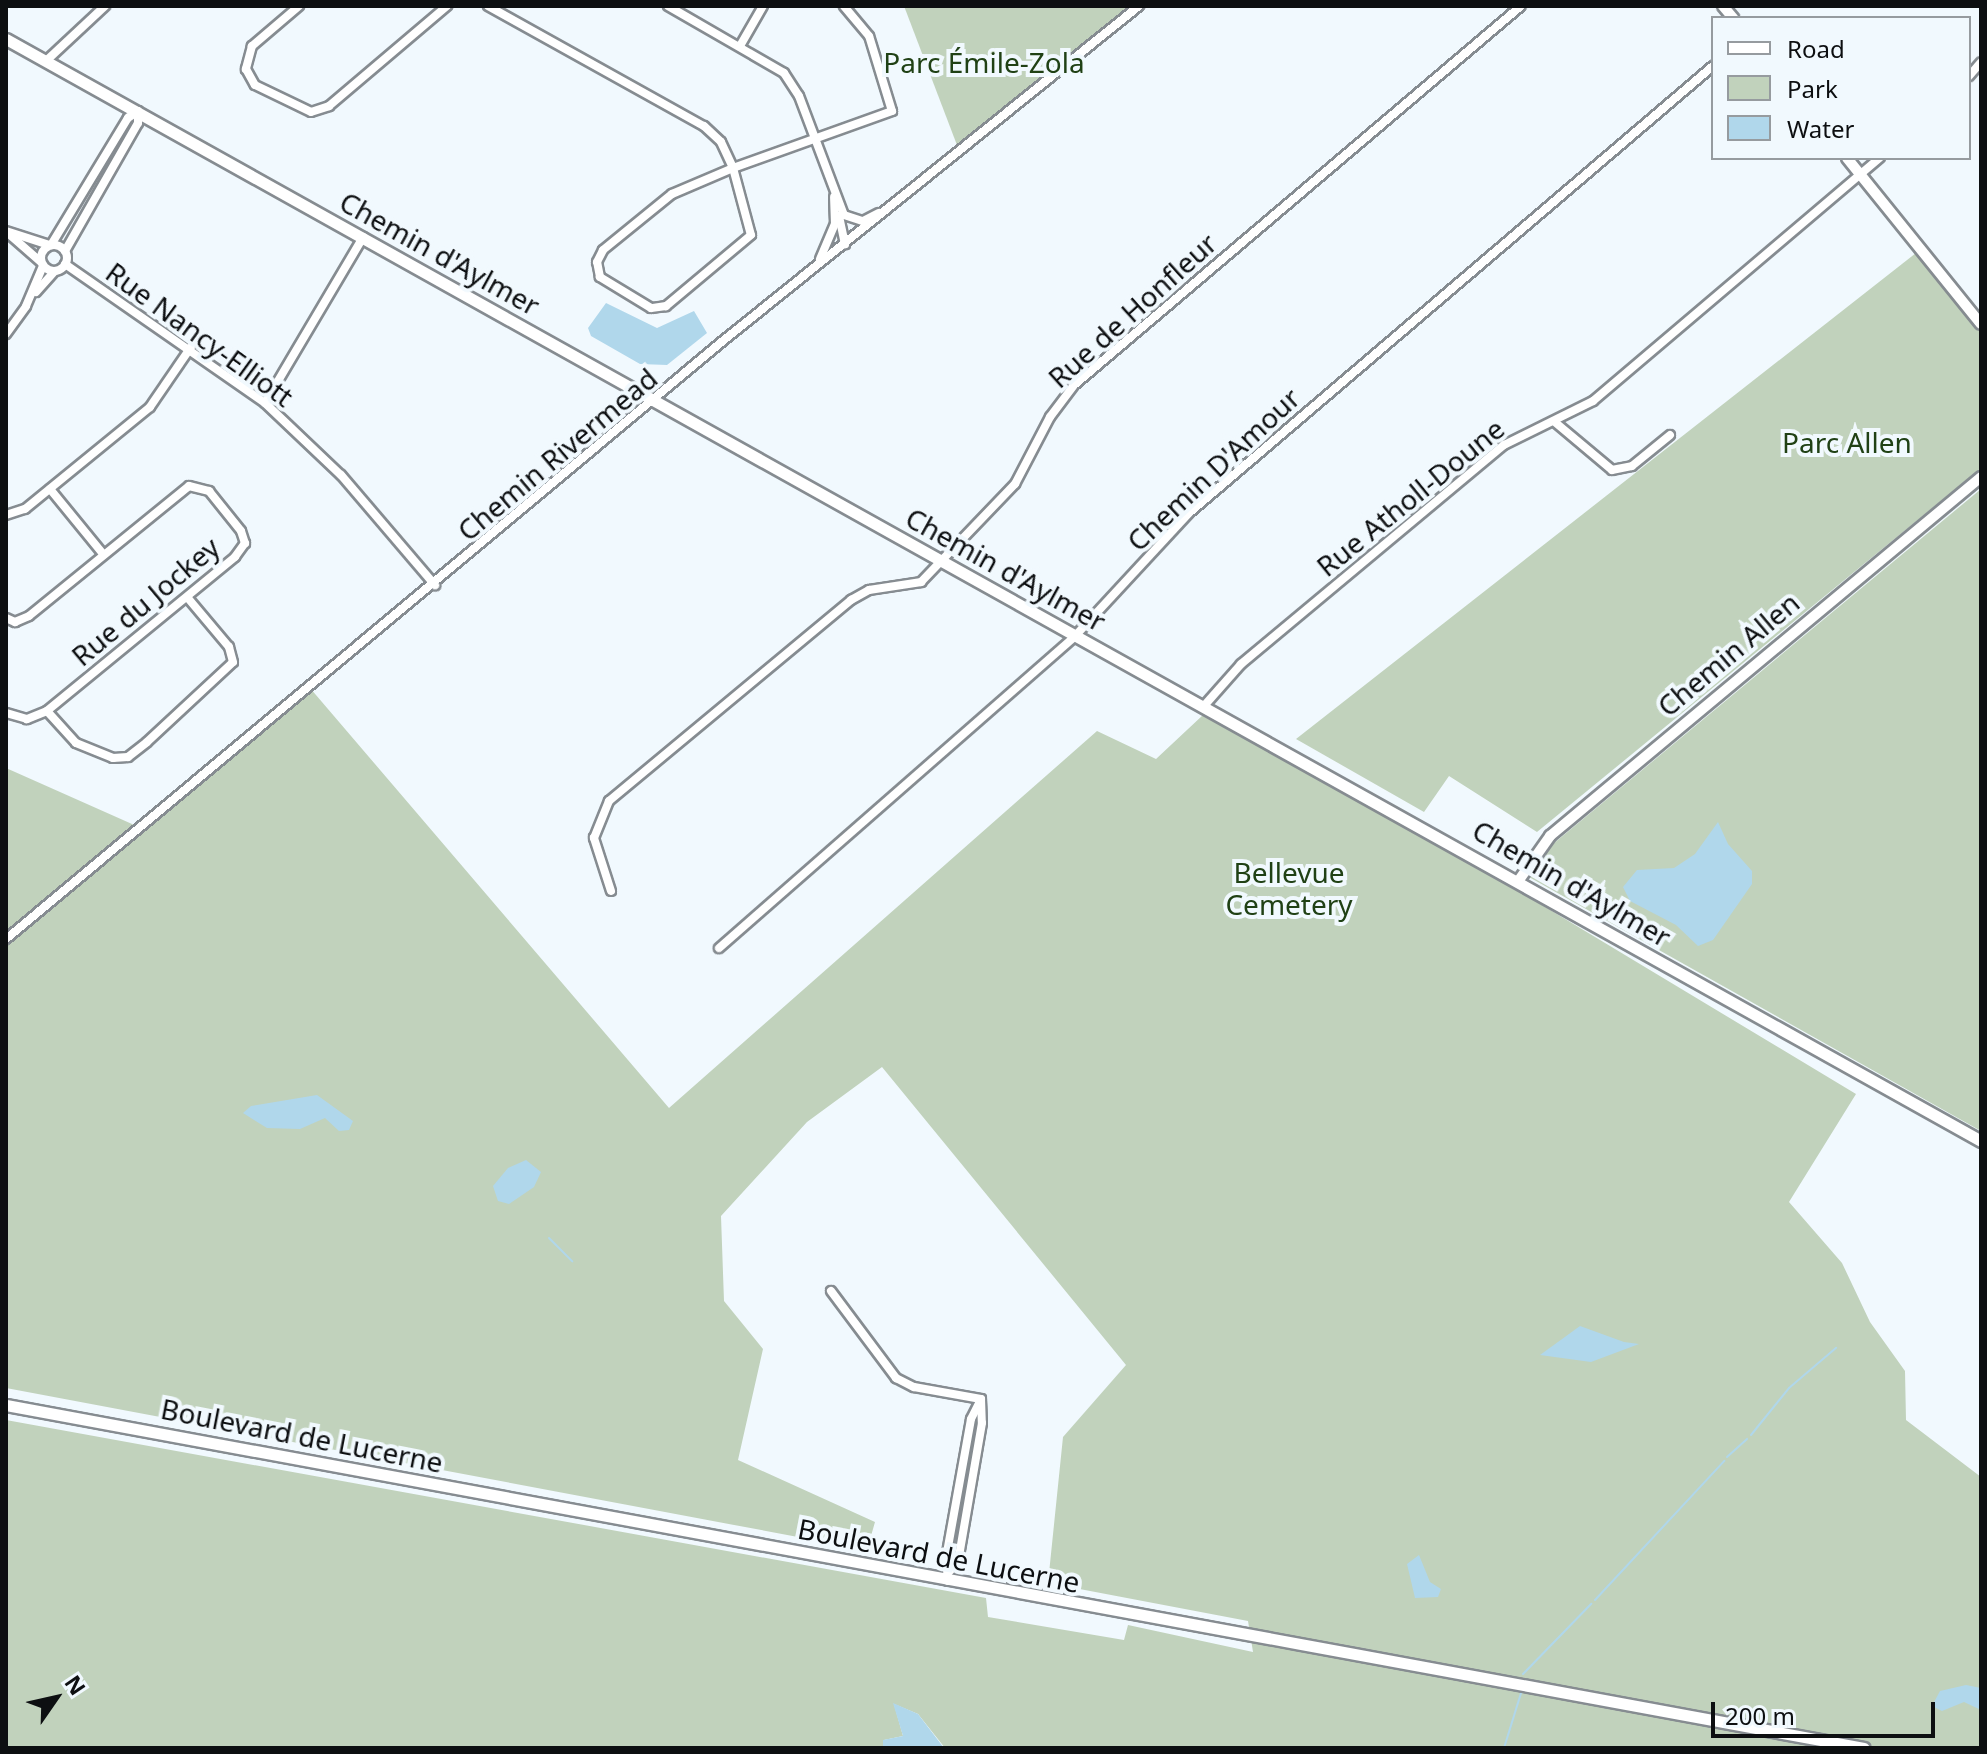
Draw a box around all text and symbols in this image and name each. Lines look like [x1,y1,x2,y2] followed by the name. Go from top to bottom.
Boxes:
[1711,16,1971,160] legend
[1787,32,1845,65] text: Road
[883,45,1085,79] park label: Parc Émile-Zola
[1787,72,1838,105] text: Park
[1787,112,1854,145] text: Water
[334,184,546,322] street label: Chemin d'Aylmer
[1041,226,1223,394] street label: Rue de Honfleur
[100,255,300,413] street label: Rue Nancy-Elliott
[450,361,664,547] street label: Chemin Rivermead
[1120,381,1306,557] street label: Chemin D'Amour
[1310,411,1510,583] street label: Rue Atholl-Doune
[1782,425,1912,459] park label: Parc Allen
[900,500,1112,638] street label: Chemin d'Aylmer
[64,530,226,672] street label: Rue du Jockey
[1650,585,1806,723] street label: Chemin Allen
[1467,813,1677,953] street label: Chemin d'Aylmer
[1225,855,1353,921] park label: Bellevue Cemetery
[158,1391,446,1479] street label: Boulevard de Lucerne
[795,1511,1083,1599] street label: Boulevard de Lucerne
[16,1658,96,1738] north arrow
[58,1669,93,1700] text: N
[1715,1686,1939,1736] scale bar
[1725,1699,1795,1732] text: 200 m

